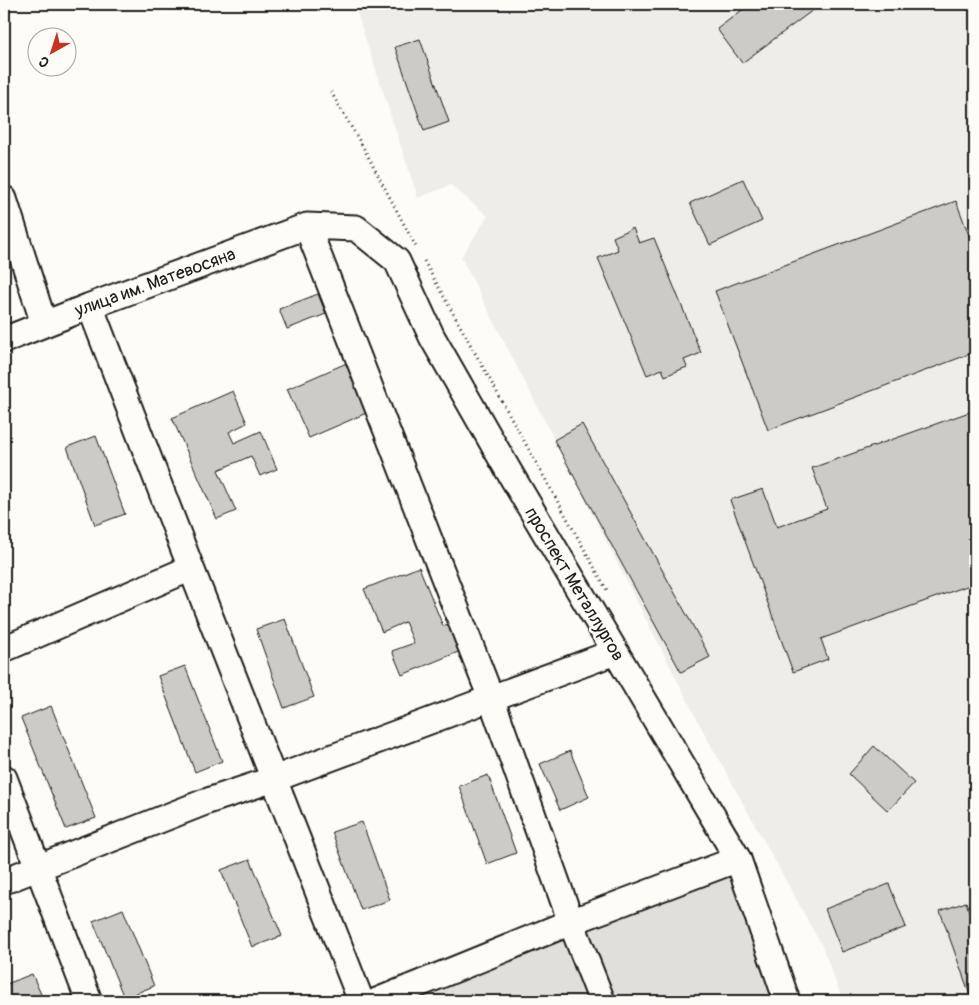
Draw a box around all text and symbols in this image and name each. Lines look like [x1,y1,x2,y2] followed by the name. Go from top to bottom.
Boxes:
[28,28,78,78] north arrow
[35,52,53,71] text: С
[71,243,239,323] street label: улица им. Матевосяна
[519,503,630,665] street label: проспект Металлургов

